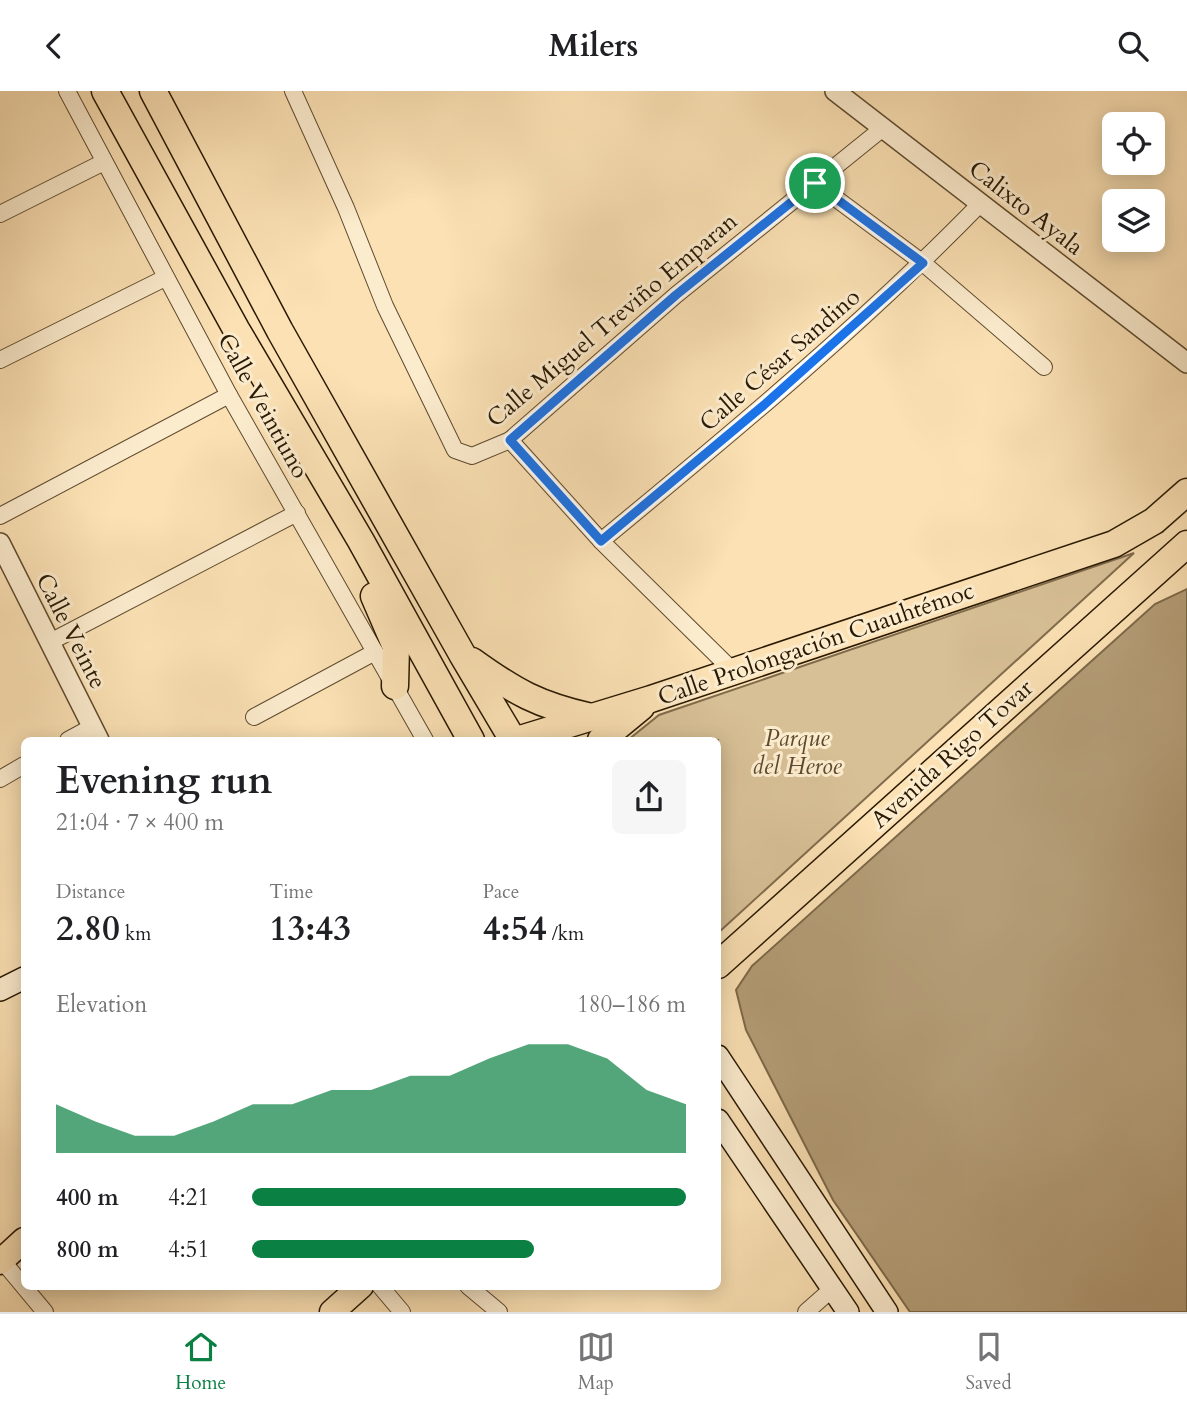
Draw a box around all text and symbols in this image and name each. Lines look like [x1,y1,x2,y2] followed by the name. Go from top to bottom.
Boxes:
[549,24,638,68] text: Milers
[35,27,73,65] icon: back
[1114,27,1152,65] icon: search
[1102,112,1165,252] map controls
[1102,112,1165,175] button: locate
[785,153,845,213] pin
[962,153,1091,264] street label: Calixto Ayala
[796,164,834,202] icon: arrive
[1102,189,1165,252] button: layers
[480,205,745,435] street label: Calle Miguel Treviño Emparan
[692,281,868,439] street label: Calle César Sandino
[209,327,317,485] street label: Calle Veintiuno
[28,568,114,694] street label: Calle Veinte
[653,574,979,714] street label: Calle Prolongación Cuauhtémoc
[864,672,1041,836] street label: Avenida Rigo Tovar
[752,722,843,783] park label: Parque del Heroe
[56,755,272,807] text: Evening run
[612,760,686,834] button: share
[56,807,224,838] text: 21:04 · 7 × 400 m
[56,879,125,905] text: Distance
[269,879,313,905] text: Time
[483,879,519,905] text: Pace
[56,905,120,953] text: 2.80
[269,905,351,953] text: 13:43
[483,905,547,953] text: 4:54
[120,921,151,947] text: km
[547,921,584,947] text: /km
[56,989,147,1020] text: Elevation
[577,989,686,1020] text: 180–186 m
[56,1182,119,1213] text: 400 m
[168,1182,209,1213] text: 4:21
[56,1234,119,1265] text: 800 m
[168,1234,209,1265] text: 4:51
[175,1328,226,1396] tab: Home
[577,1328,615,1396] tab: Map
[966,1328,1012,1396] tab: Saved

